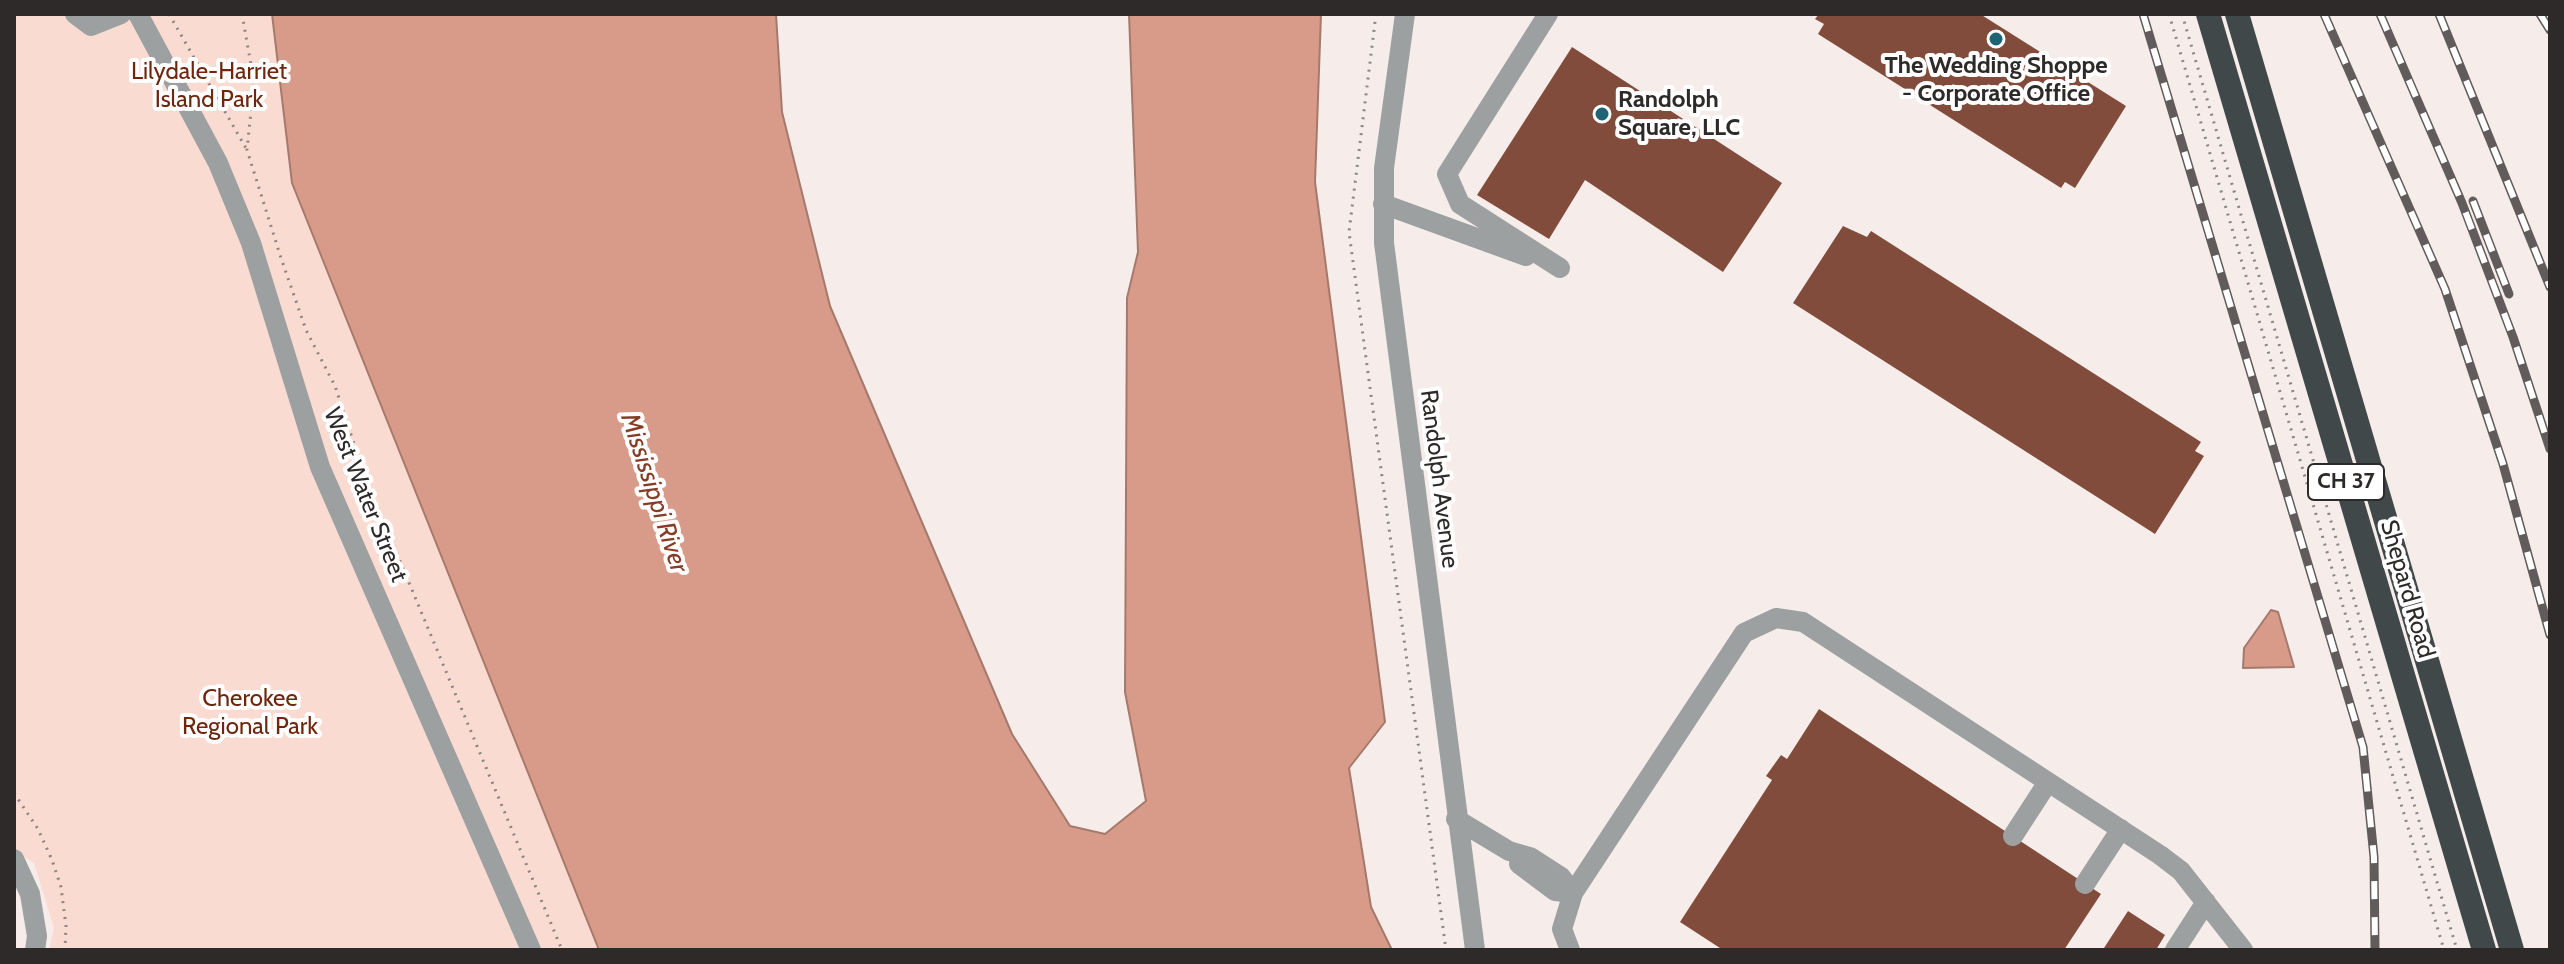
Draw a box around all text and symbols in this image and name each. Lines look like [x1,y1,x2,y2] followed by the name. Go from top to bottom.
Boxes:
[1987,30,2005,48] marker: The Wedding Shoppe - Corporate Office
[1884,52,2108,108] place label: The Wedding Shoppe - Corporate Office
[131,58,287,114] park label: Lilydale-Harriet Island Park
[1618,86,1740,142] place label: Randolph Square, LLC
[1593,105,1611,123] marker: Randolph Square, LLC
[1414,388,1464,570] street label: Randolph Avenue
[317,404,413,586] street label: West Water Street
[614,409,694,577] water label: Mississippi River
[2308,464,2384,500] road number: CH 37
[2374,517,2440,661] street label: Shepard Road
[182,685,318,741] park label: Cherokee Regional Park

